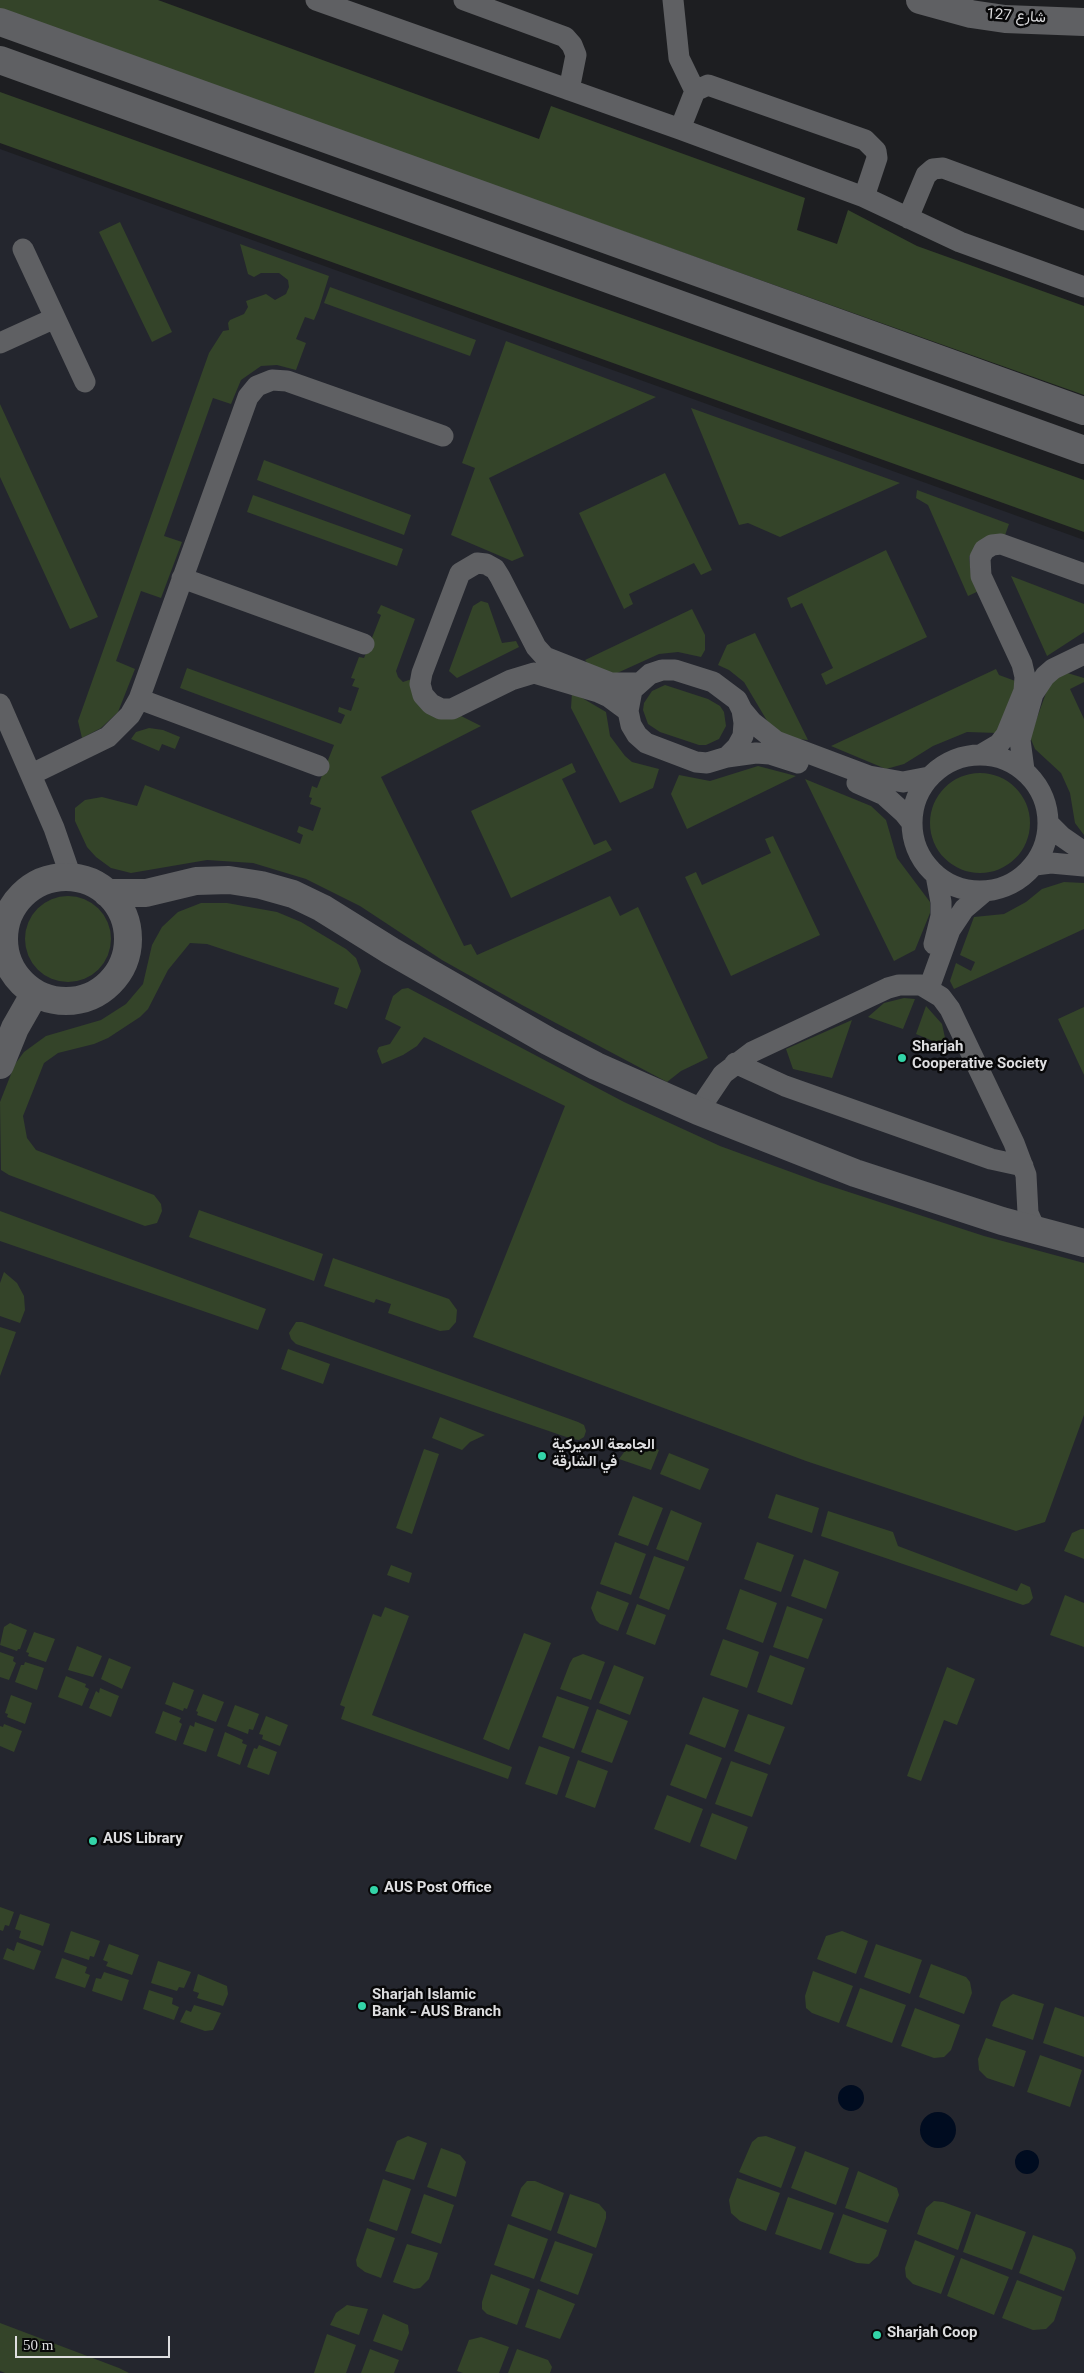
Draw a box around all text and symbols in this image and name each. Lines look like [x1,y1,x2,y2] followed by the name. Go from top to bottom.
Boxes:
[986,7,1046,29] street label: شارع 127
[912,1040,1047,1075] place label: Sharjah Cooperative Society
[896,1052,908,1064] marker: Sharjah Cooperative Society
[552,1438,655,1473] place label: الجامعة الاميركية في الشارقة
[536,1450,548,1462] marker: الجامعة الاميركية في الشارقة
[103,1832,183,1850] place label: AUS Library
[87,1835,99,1847] marker: AUS Library
[384,1881,492,1899] place label: AUS Post Office
[368,1884,380,1896] marker: AUS Post Office
[372,1988,501,2023] place label: Sharjah Islamic Bank - AUS Branch
[356,2000,368,2012] marker: Sharjah Islamic Bank - AUS Branch
[18,2326,172,2358] scale bar
[887,2326,977,2344] place label: Sharjah Coop
[871,2329,883,2341] marker: Sharjah Coop
[23,2337,53,2353] text: 50 m

